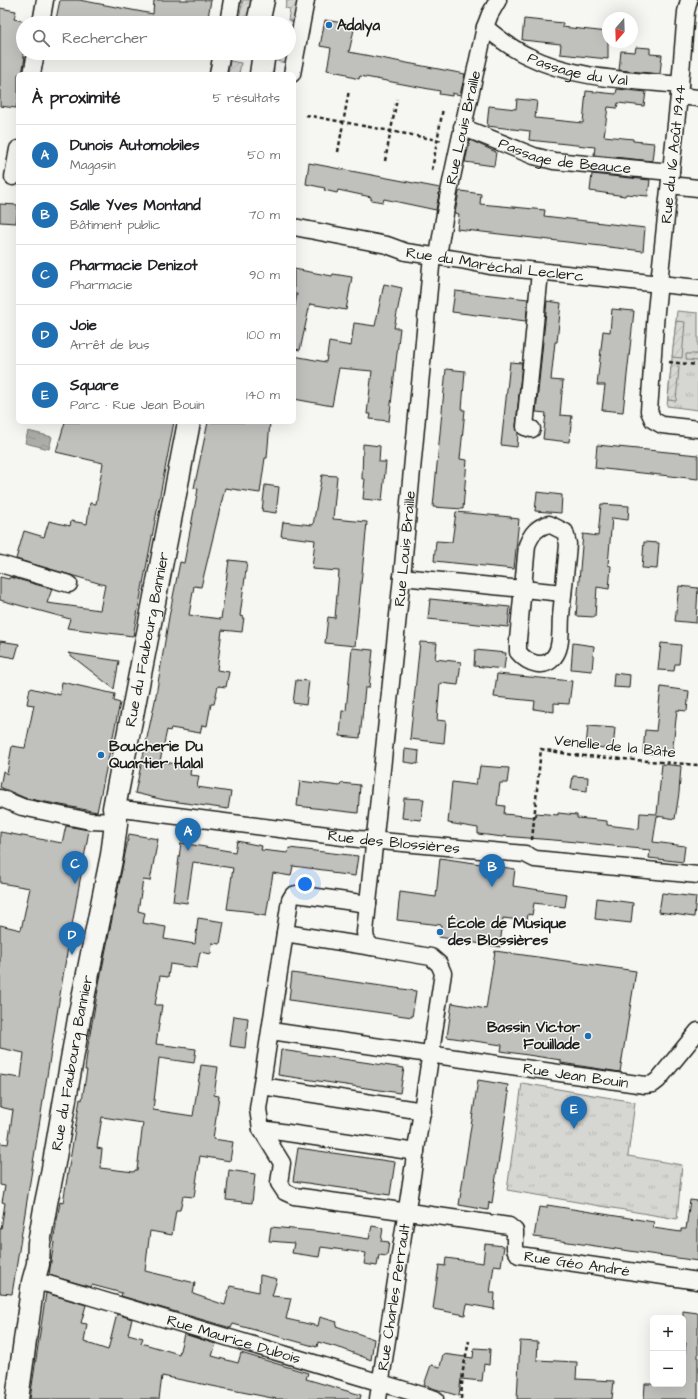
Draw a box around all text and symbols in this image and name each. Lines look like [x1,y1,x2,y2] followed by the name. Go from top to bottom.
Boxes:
[602,12,638,48] north arrow
[337,15,381,37] place label: Adalya
[16,16,296,60] search box
[324,20,334,30] marker: Adalya
[30,27,52,49] icon: search
[62,28,147,49] text: Rechercher
[524,47,629,91] street label: Passage du Val
[441,68,486,187] street label: Rue Louis Braille
[656,83,691,225] street label: Rue du 16 Août 1944
[32,86,121,110] text: À proximité
[213,89,280,107] text: 5 résultats
[495,133,632,179] street label: Passage de Beauce
[70,135,200,156] text: Dunois Automobiles
[41,146,49,164] text: A
[247,146,280,164] text: 50 m
[70,156,116,174] text: Magasin
[70,195,201,216] text: Salle Yves Montand
[40,206,50,224] text: B
[248,206,280,224] text: 70 m
[70,216,161,234] text: Bâtiment public
[405,242,586,287] street label: Rue du Maréchal Leclerc
[70,255,198,276] text: Pharmacie Denizot
[40,266,50,284] text: C
[249,266,280,284] text: 90 m
[70,276,132,294] text: Pharmacie
[70,315,97,336] text: Joie
[41,326,49,344] text: D
[247,326,280,344] text: 100 m
[70,336,150,354] text: Arrêt de bus
[70,375,119,396] text: Square
[41,386,49,404] text: E
[246,386,280,404] text: 140 m
[70,396,205,414] text: Parc · Rue Jean Bouin
[389,490,421,608] street label: Rue Louis Braille
[120,550,175,729] street label: Rue du Faubourg Bannier
[553,730,677,763] street label: Venelle de la Bâte
[109,736,204,774] place label: Boucherie Du Quartier Halal
[96,750,106,760] marker: Boucherie Du Quartier Halal
[175,818,201,851] pin: A
[327,825,461,859] street label: Rue des Blossières
[62,851,88,884] pin: C
[479,854,505,887] pin: B
[295,874,315,894] your location
[447,913,566,951] place label: École de Musique des Blossières
[59,922,85,955] pin: D
[435,927,445,937] marker: École de Musique des Blossières
[46,973,98,1152] street label: Rue du Faubourg Bannier
[487,1017,581,1055] place label: Bassin Victor Fouillade
[583,1031,593,1041] marker: Bassin Victor Fouillade
[522,1058,630,1094] street label: Rue Jean Bouin
[561,1096,587,1129] pin: E
[372,1222,416,1372] street label: Rue Charles Perrault
[523,1246,631,1282] street label: Rue Géo André
[164,1310,303,1370] street label: Rue Maurice Dubois
[650,1315,686,1387] map controls
[650,1315,686,1351] button: +
[650,1351,686,1387] button: −

